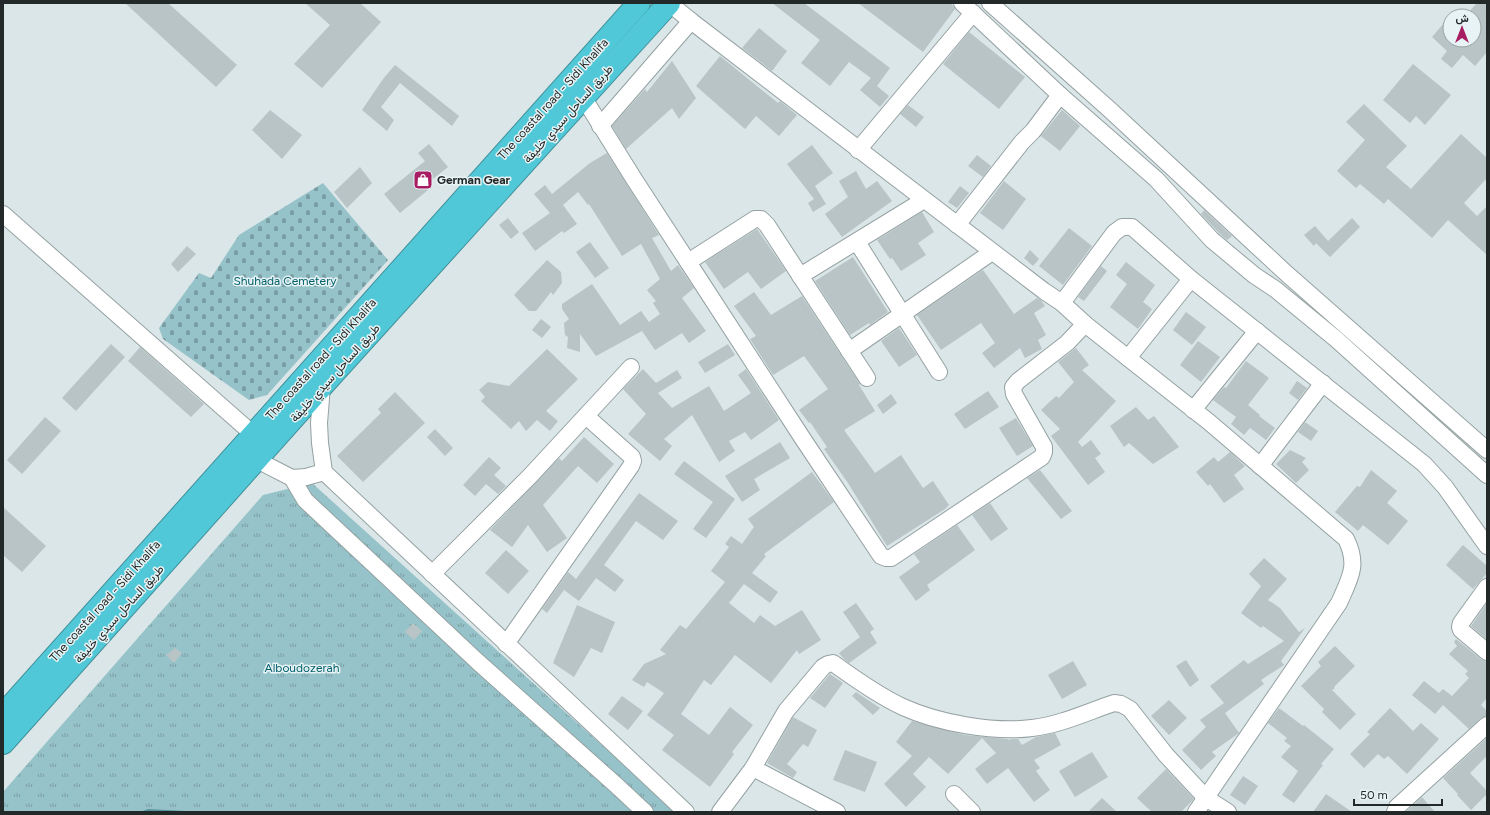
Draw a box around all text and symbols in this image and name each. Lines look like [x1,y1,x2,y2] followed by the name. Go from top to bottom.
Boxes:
[1442,8,1482,48] north arrow
[1455,12,1469,25] text: ش
[495,35,611,163] street label: The coastal road - Sidi Khalifa
[520,62,618,168] street label: طريق الساحل سيدي خليفة
[412,169,434,191] shop icon: German Gear
[437,173,511,187] place label: German Gear
[233,274,337,288] park label: Shuhada Cemetery
[263,295,379,423] street label: The coastal road - Sidi Khalifa
[287,321,385,427] street label: طريق الساحل سيدي خليفة
[47,537,163,665] street label: The coastal road - Sidi Khalifa
[71,562,169,668] street label: طريق الساحل سيدي خليفة
[265,661,340,675] park label: Alboudozerah
[1354,781,1442,807] scale bar
[1360,788,1388,802] text: 50 m

